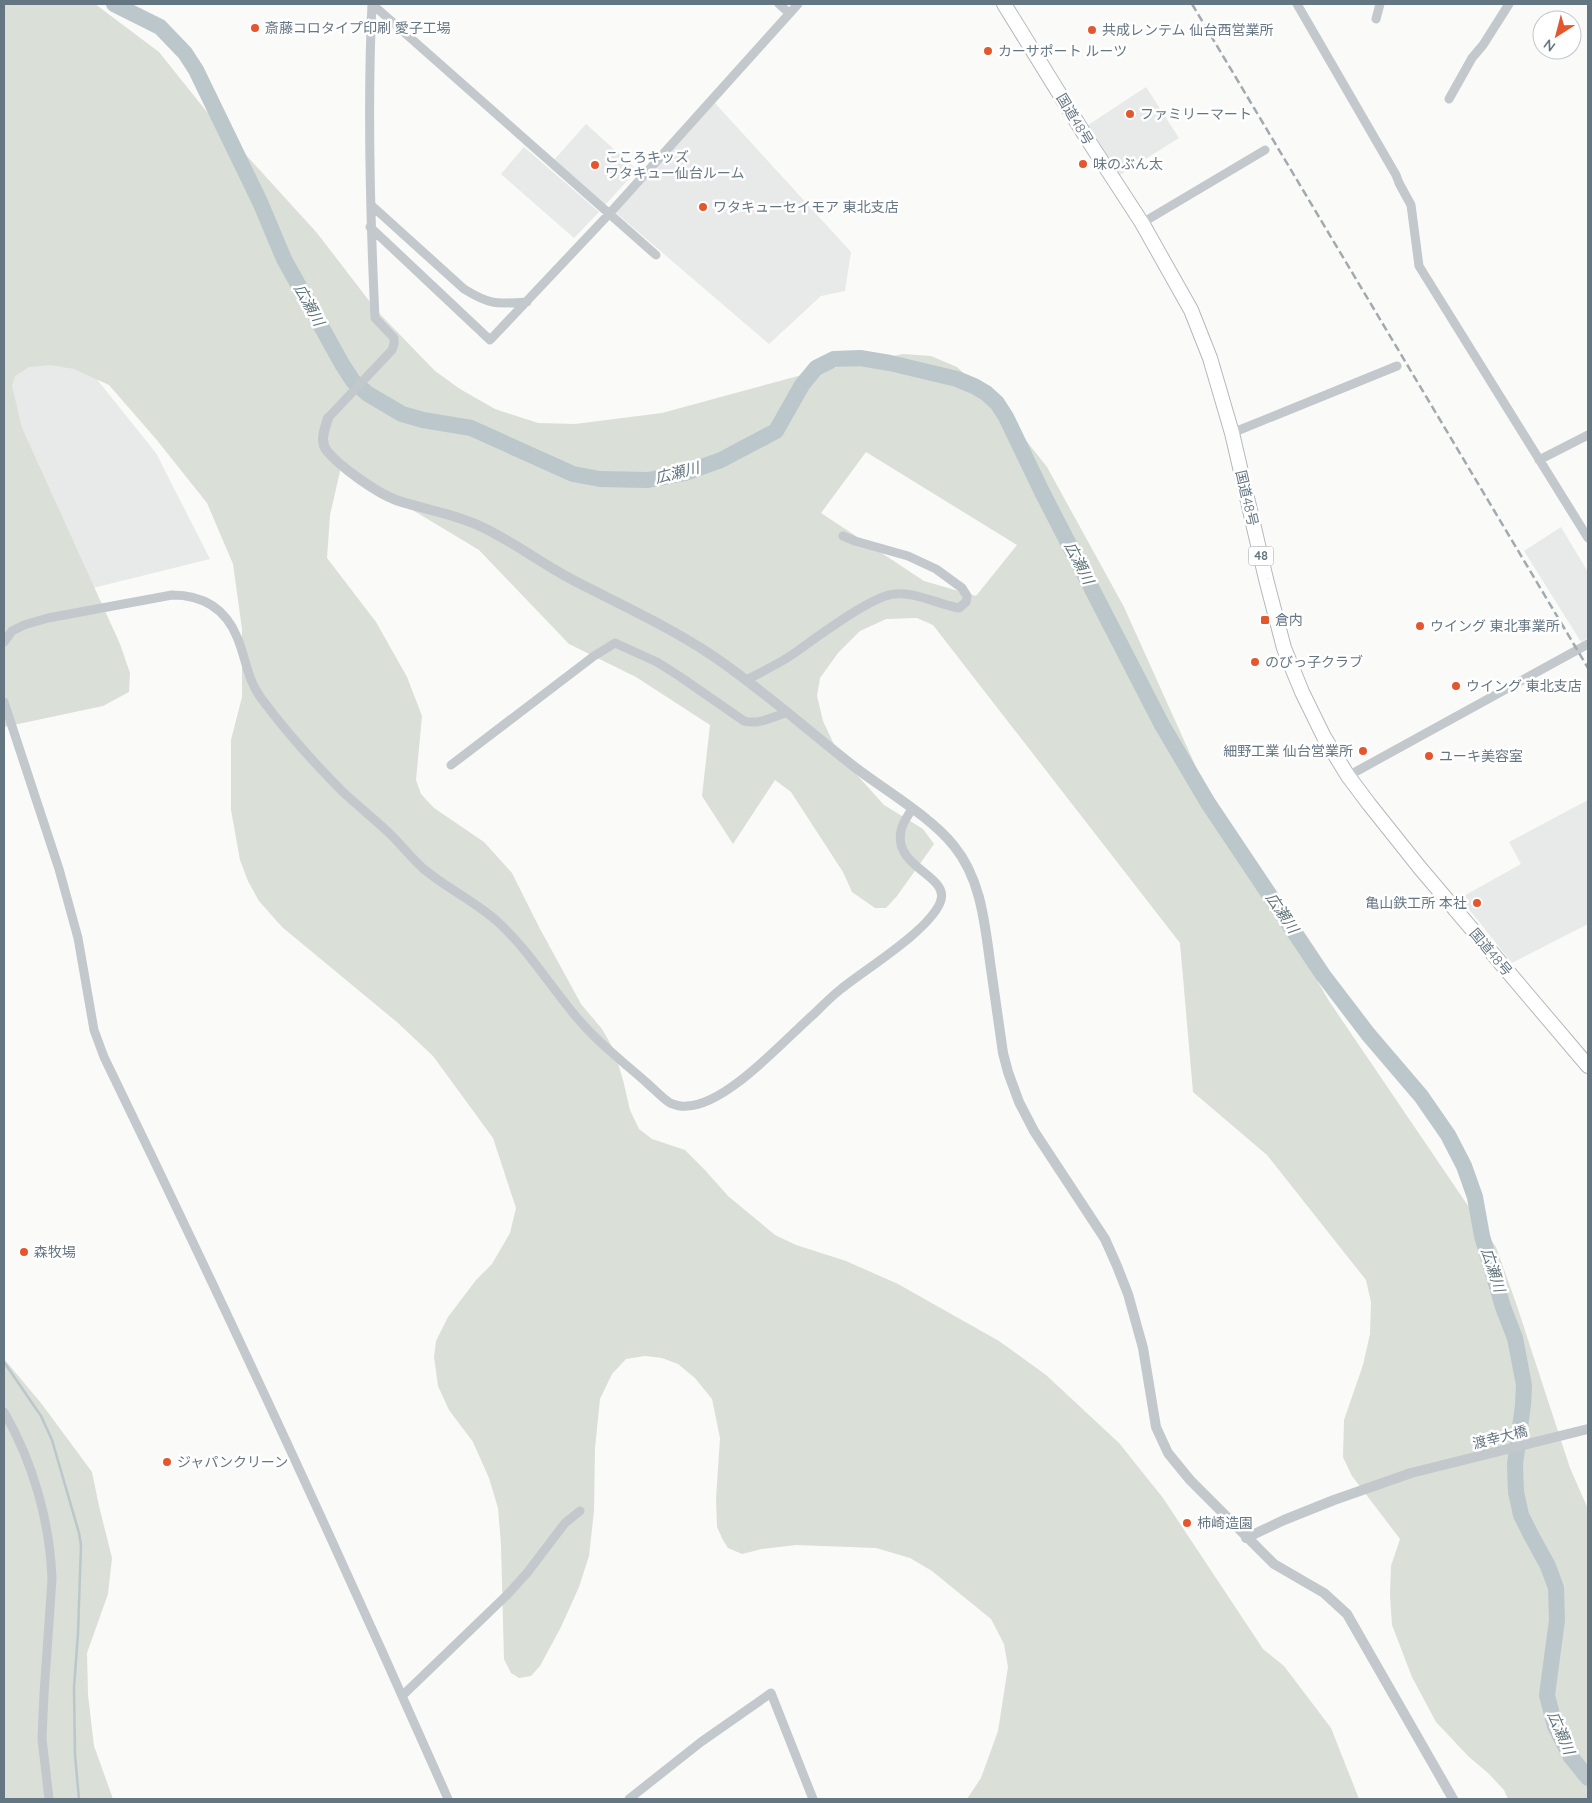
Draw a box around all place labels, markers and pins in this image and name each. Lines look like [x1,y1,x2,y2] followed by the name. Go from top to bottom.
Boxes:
[265,19,451,37] place label: 斎藤コロタイプ印刷 愛子工場
[1102,21,1273,39] place label: 共成レンテム 仙台西営業所
[249,22,261,34] marker: 斎藤コロタイプ印刷 愛子工場
[1086,24,1098,36] marker: 共成レンテム 仙台西営業所
[998,42,1127,60] place label: カーサポート ルーツ
[982,45,994,57] marker: カーサポート ルーツ
[1140,105,1252,123] place label: ファミリーマート
[1124,108,1136,120] marker: ファミリーマート
[605,148,745,182] place label: こころキッズ ワタキュー仙台ルーム
[1093,155,1163,173] place label: 味のぶん太
[1077,158,1089,170] marker: 味のぶん太
[589,159,601,171] marker: こころキッズ ワタキュー仙台ルーム
[713,198,899,216] place label: ワタキューセイモア 東北支店
[697,201,709,213] marker: ワタキューセイモア 東北支店
[1275,611,1303,629] place label: 倉内
[1259,614,1271,626] marker: 倉内
[1430,617,1560,635] place label: ウイング 東北事業所
[1414,620,1426,632] marker: ウイング 東北事業所
[1265,653,1363,671] place label: のびっ子クラブ
[1249,656,1261,668] marker: のびっ子クラブ
[1466,677,1582,695] place label: ウイング 東北支店
[1450,680,1462,692] marker: ウイング 東北支店
[1223,742,1353,760] place label: 細野工業 仙台営業所
[1357,745,1369,757] marker: 細野工業 仙台営業所
[1439,747,1523,765] place label: ユーキ美容室
[1423,750,1435,762] marker: ユーキ美容室
[1365,894,1467,912] place label: 亀山鉄工所 本社
[1471,897,1483,909] marker: 亀山鉄工所 本社
[34,1243,76,1261] place label: 森牧場
[18,1246,30,1258] marker: 森牧場
[177,1453,288,1471] place label: ジャパンクリーン
[161,1456,173,1468] marker: ジャパンクリーン
[1197,1514,1253,1532] place label: 柿崎造園
[1181,1517,1193,1529] marker: 柿崎造園

